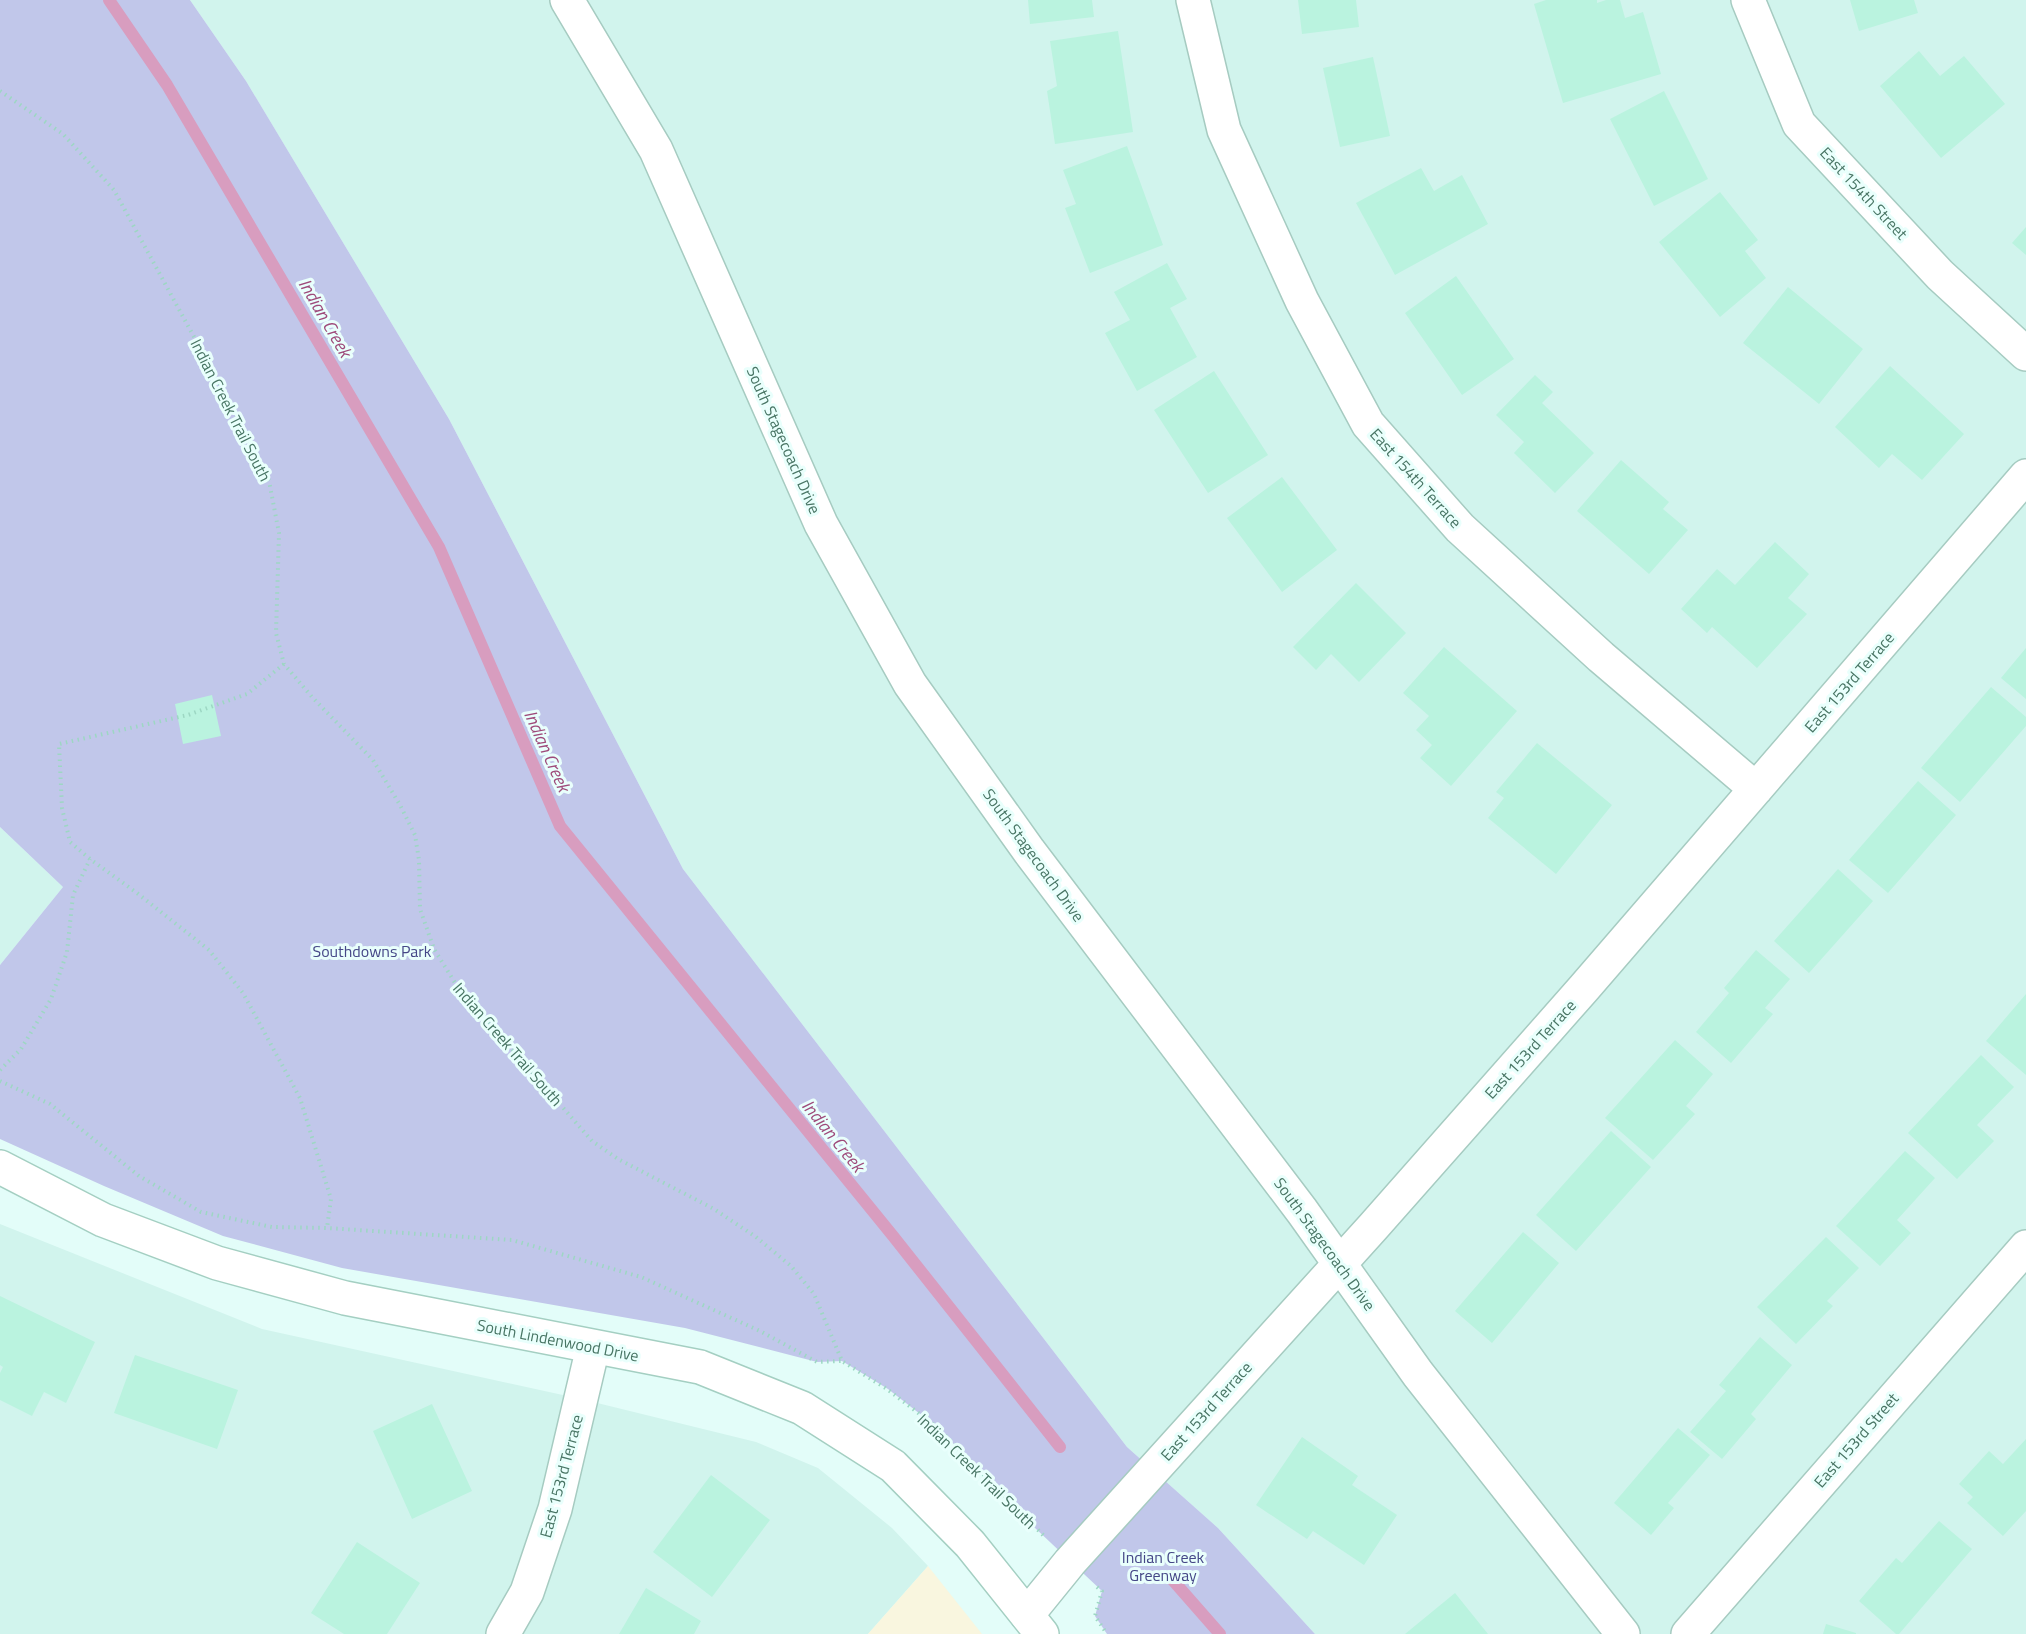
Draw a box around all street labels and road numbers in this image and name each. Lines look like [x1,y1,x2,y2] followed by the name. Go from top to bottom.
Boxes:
[1815,141,1914,245] street label: East 154th Street
[185,335,277,485] street label: Indian Creek Trail South
[741,362,827,518] street label: South Stagecoach Drive
[1365,423,1467,533] street label: East 154th Terrace
[1798,626,1900,738] street label: East 153rd Terrace
[977,784,1091,926] street label: South Stagecoach Drive
[447,977,569,1111] street label: Indian Creek Trail South
[1479,994,1581,1104] street label: East 153rd Terrace
[1268,1173,1382,1315] street label: South Stagecoach Drive
[475,1313,641,1367] street label: South Lindenwood Drive
[1155,1356,1257,1466] street label: East 153rd Terrace
[1808,1387,1904,1493] street label: East 153rd Street
[912,1408,1042,1534] street label: Indian Creek Trail South
[533,1412,589,1540] street label: East 153rd Terrace

